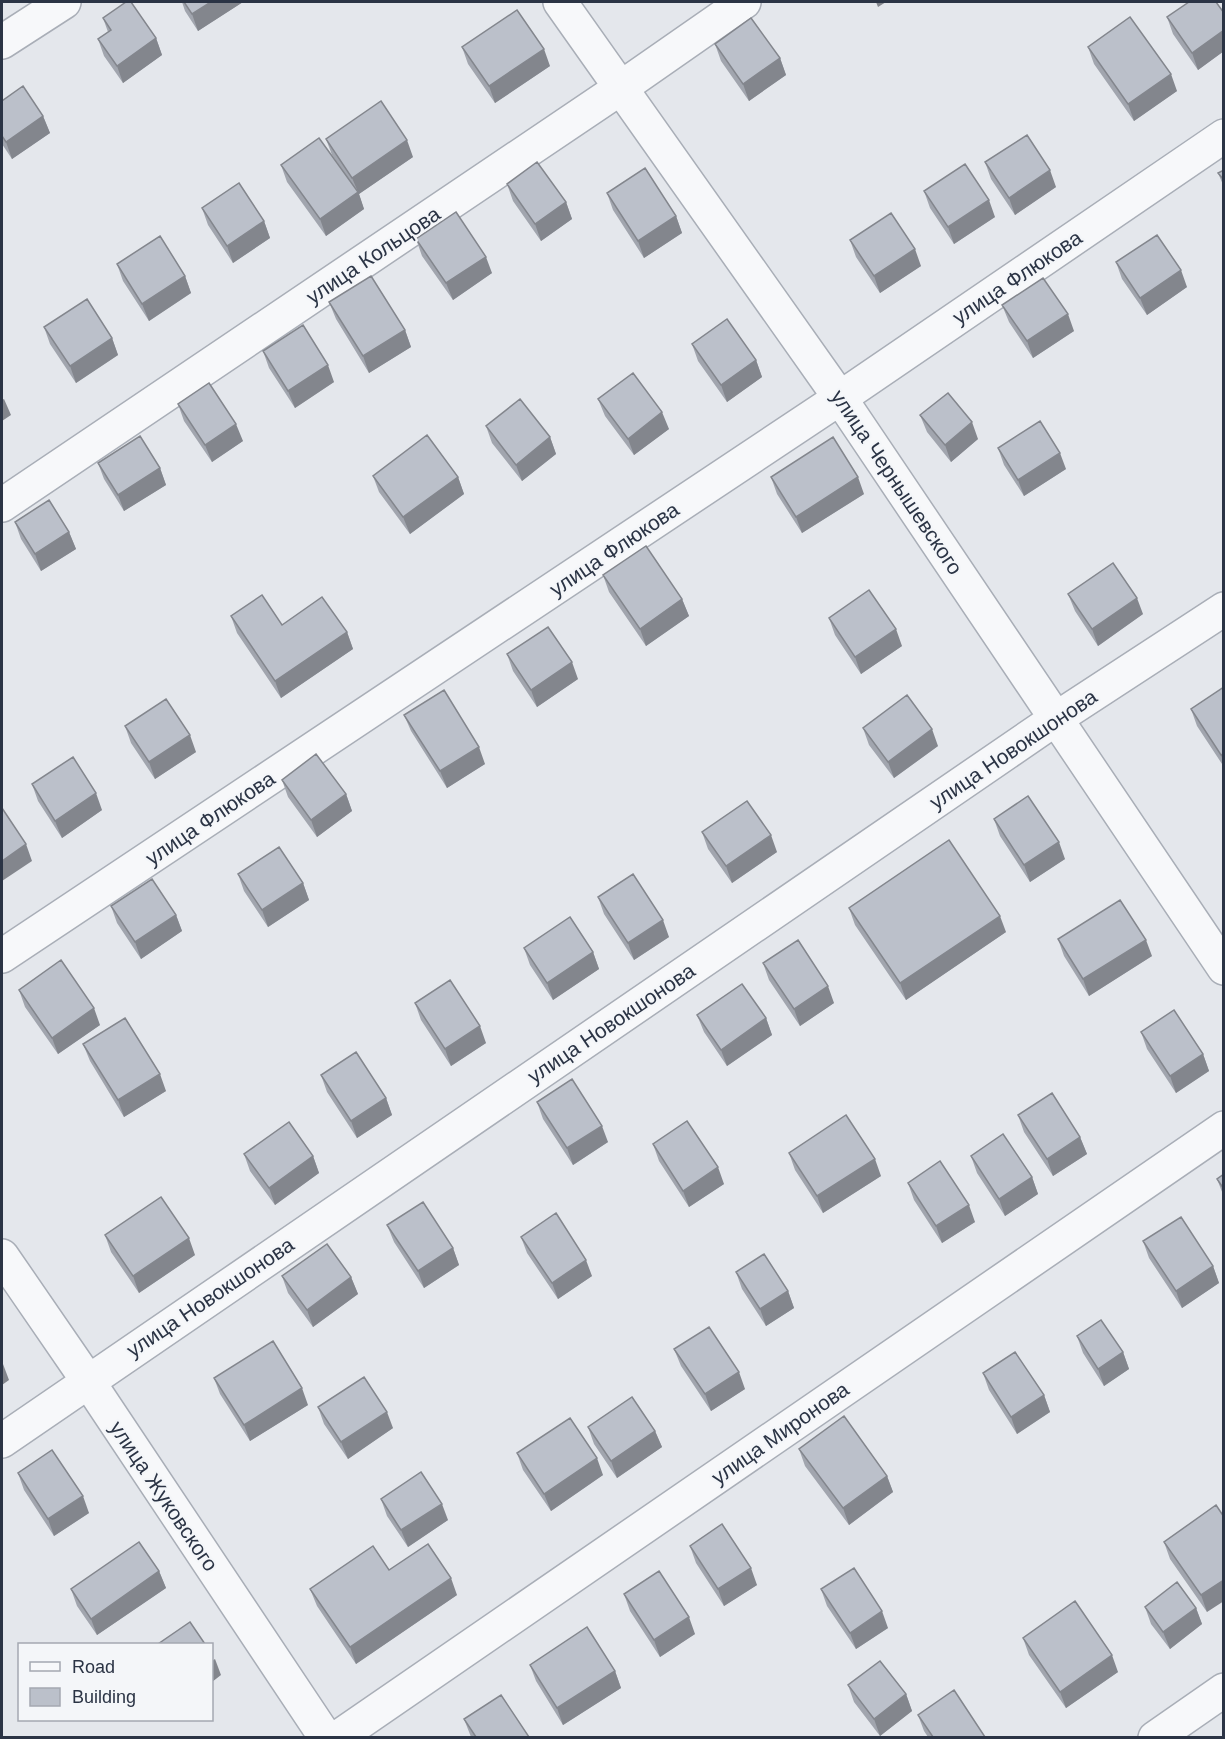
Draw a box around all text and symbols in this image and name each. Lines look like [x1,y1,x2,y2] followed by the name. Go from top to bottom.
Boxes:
[302,202,444,308] street label: улица Кольцова
[948,225,1086,329] street label: улица Флюкова
[827,385,967,579] street label: улица Чернышевского
[545,497,683,601] street label: улица Флюкова
[925,684,1101,814] street label: улица Новокшонова
[141,766,279,870] street label: улица Флюкова
[523,958,699,1088] street label: улица Новокшонова
[122,1232,298,1362] street label: улица Новокшонова
[707,1377,853,1489] street label: улица Миронова
[105,1417,223,1575] street label: улица Жуковского
[18,1643,213,1721] legend
[72,1657,115,1677] text: Road
[72,1687,136,1707] text: Building

